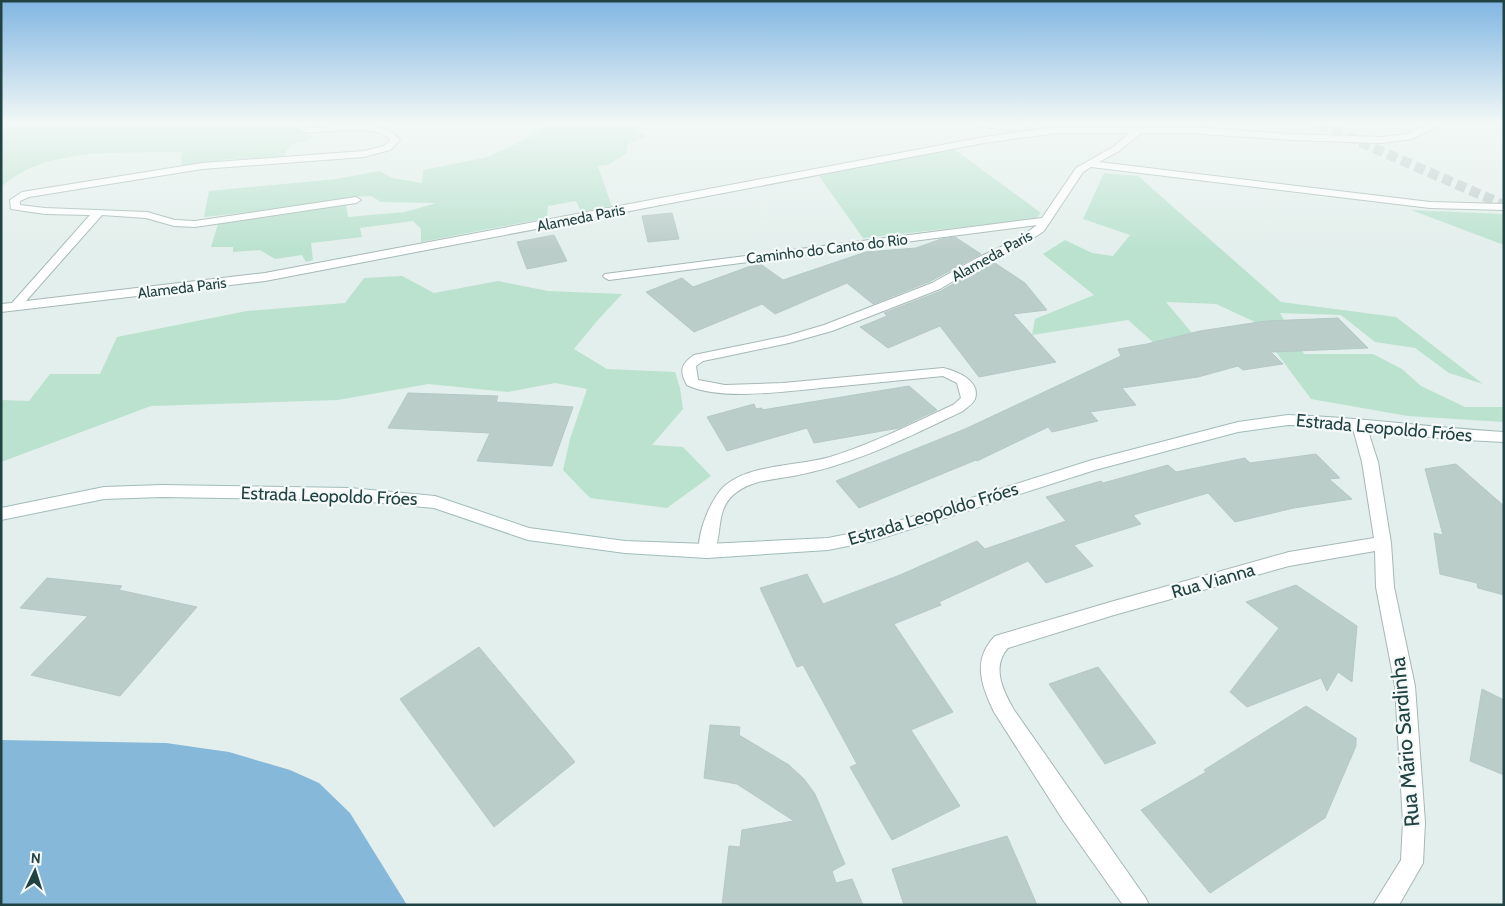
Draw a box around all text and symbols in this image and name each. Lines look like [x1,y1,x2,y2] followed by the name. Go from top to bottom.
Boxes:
[535,201,627,235] street label: Alameda Paris
[949,226,1035,286] street label: Alameda Paris
[745,230,909,268] street label: Caminho do Canto do Rio
[137,274,227,302] street label: Alameda Paris
[1295,409,1473,447] street label: Estrada Leopoldo Fróes
[845,478,1021,550] street label: Estrada Leopoldo Fróes
[240,482,418,510] street label: Estrada Leopoldo Fróes
[1169,559,1258,603] street label: Rua Vianna
[1385,656,1424,828] street label: Rua Mário Sardinha
[10,846,60,896] north arrow
[30,849,41,867] text: N

